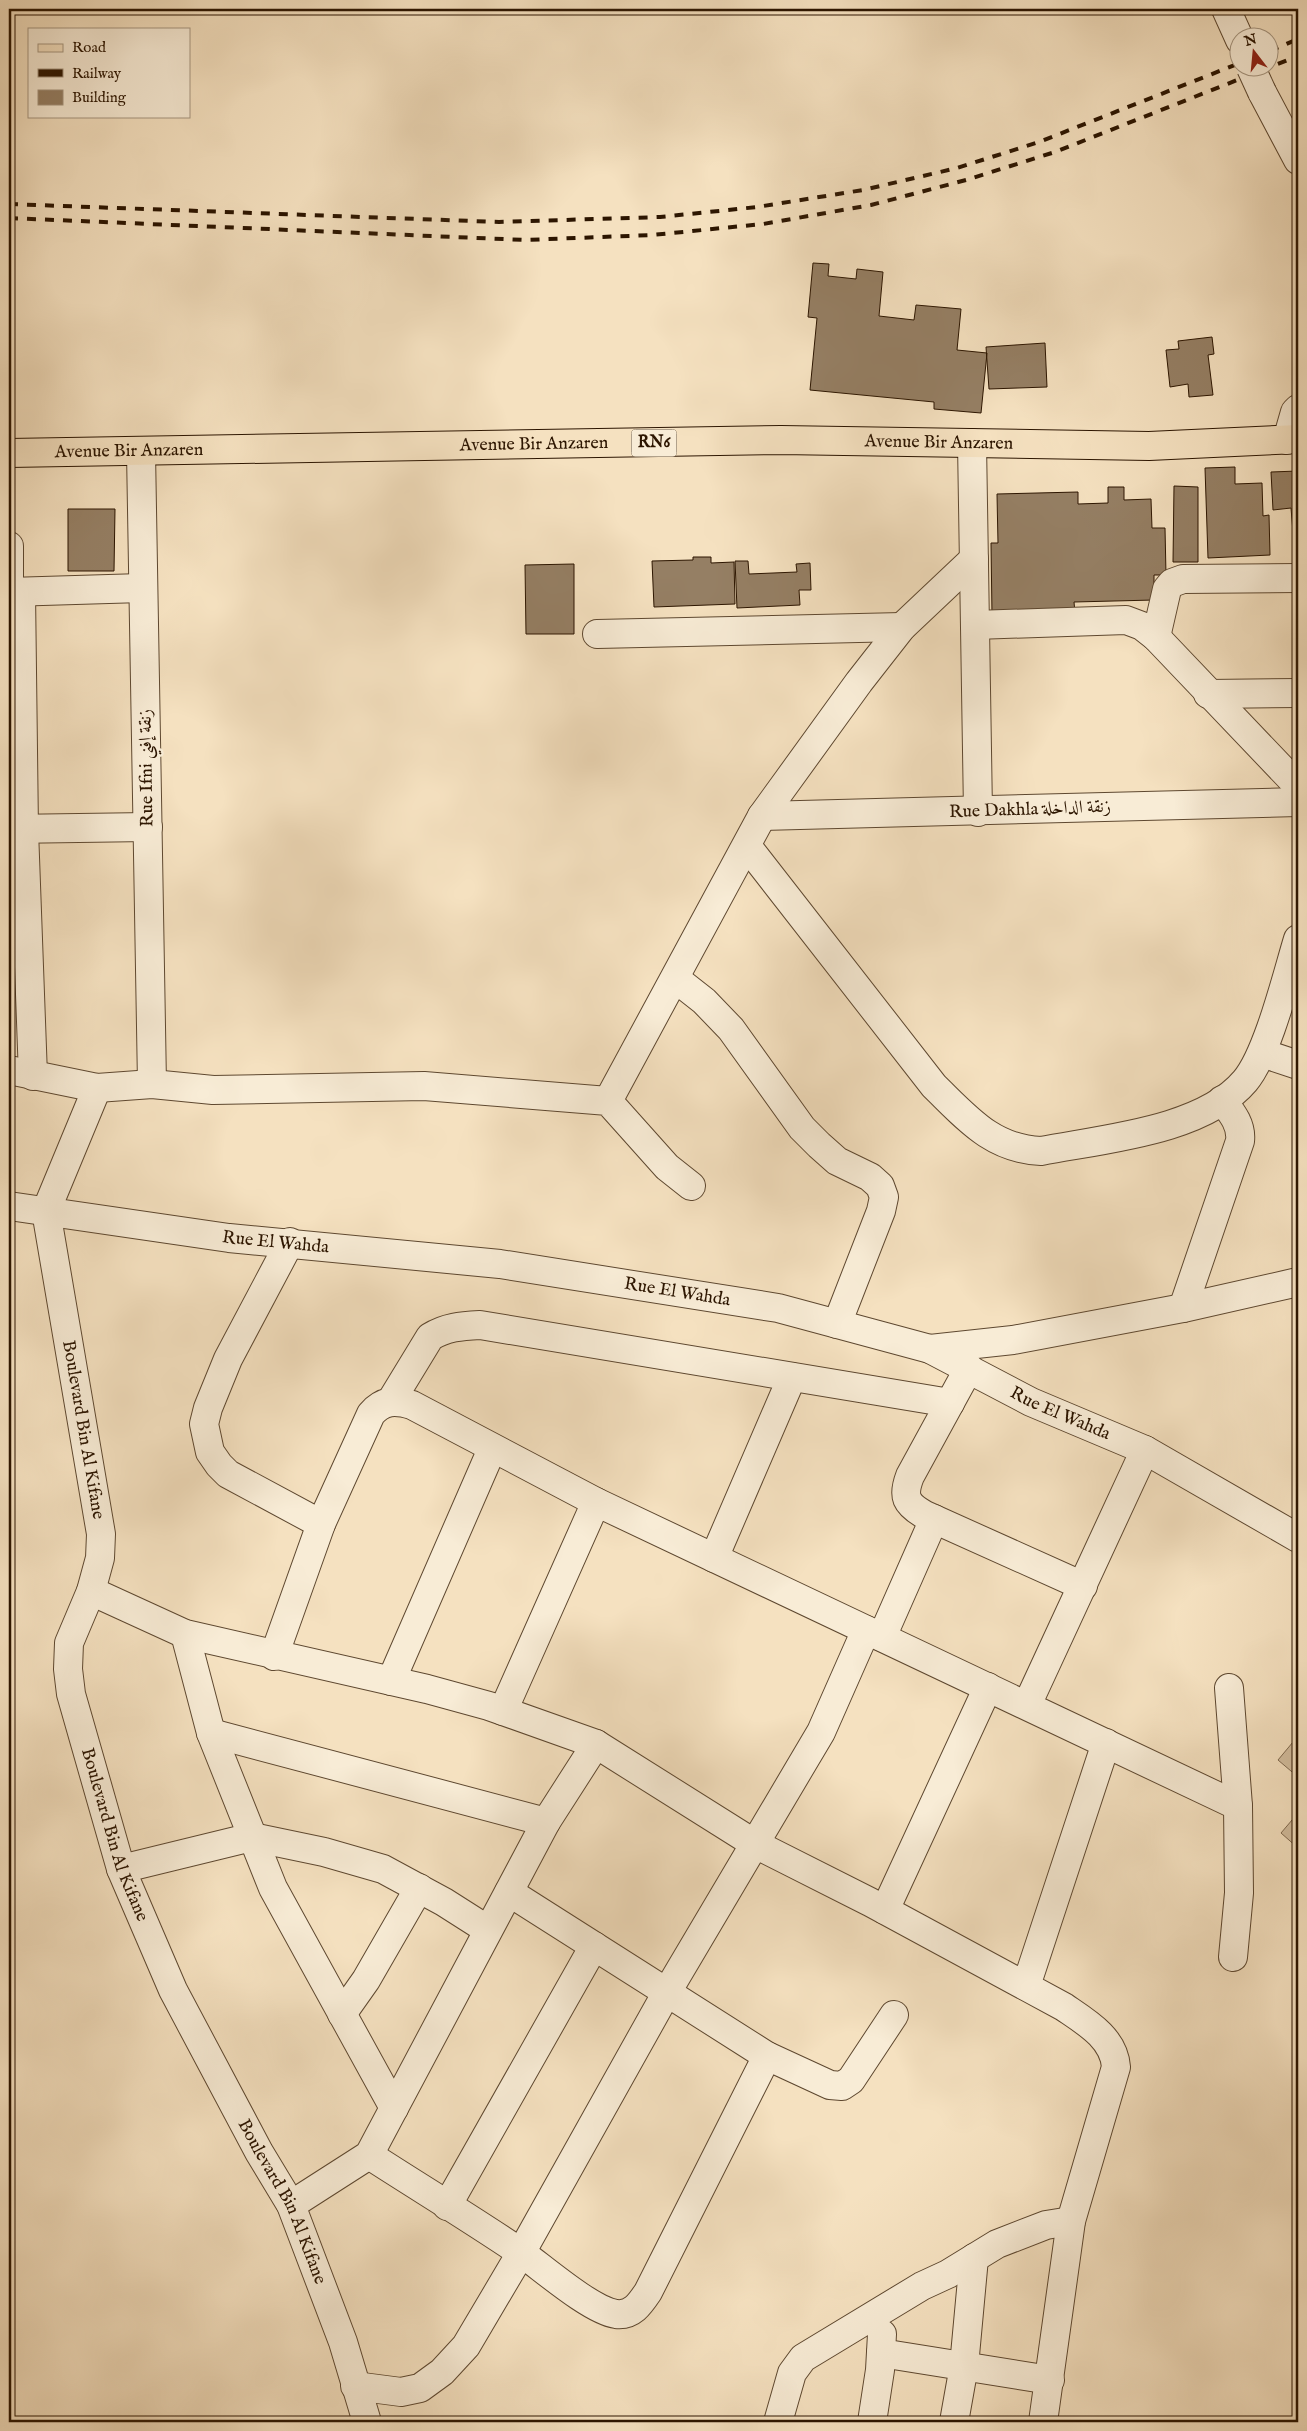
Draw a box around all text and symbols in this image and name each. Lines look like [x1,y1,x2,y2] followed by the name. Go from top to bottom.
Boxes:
[28,28,190,118] legend
[1230,28,1280,78] north arrow
[1241,30,1259,51] text: N
[72,38,107,57] text: Road
[72,64,122,83] text: Railway
[72,88,127,107] text: Building
[632,429,676,456] road number: RN6
[863,430,1014,455] street label: Avenue Bir Anzaren
[458,431,609,457] street label: Avenue Bir Anzaren
[53,438,204,464] street label: Avenue Bir Anzaren
[134,709,164,827] street label: Rue Ifni زنقة إفني
[949,796,1111,824] street label: Rue Dakhla زنقة الداخلة
[220,1226,330,1259] street label: Rue El Wahda
[622,1272,732,1312] street label: Rue El Wahda
[57,1338,110,1521] street label: Boulevard Bin Al Kifane
[1006,1382,1114,1446] street label: Rue El Wahda
[76,1745,154,1925] street label: Boulevard Bin Al Kifane
[232,2115,332,2288] street label: Boulevard Bin Al Kifane

